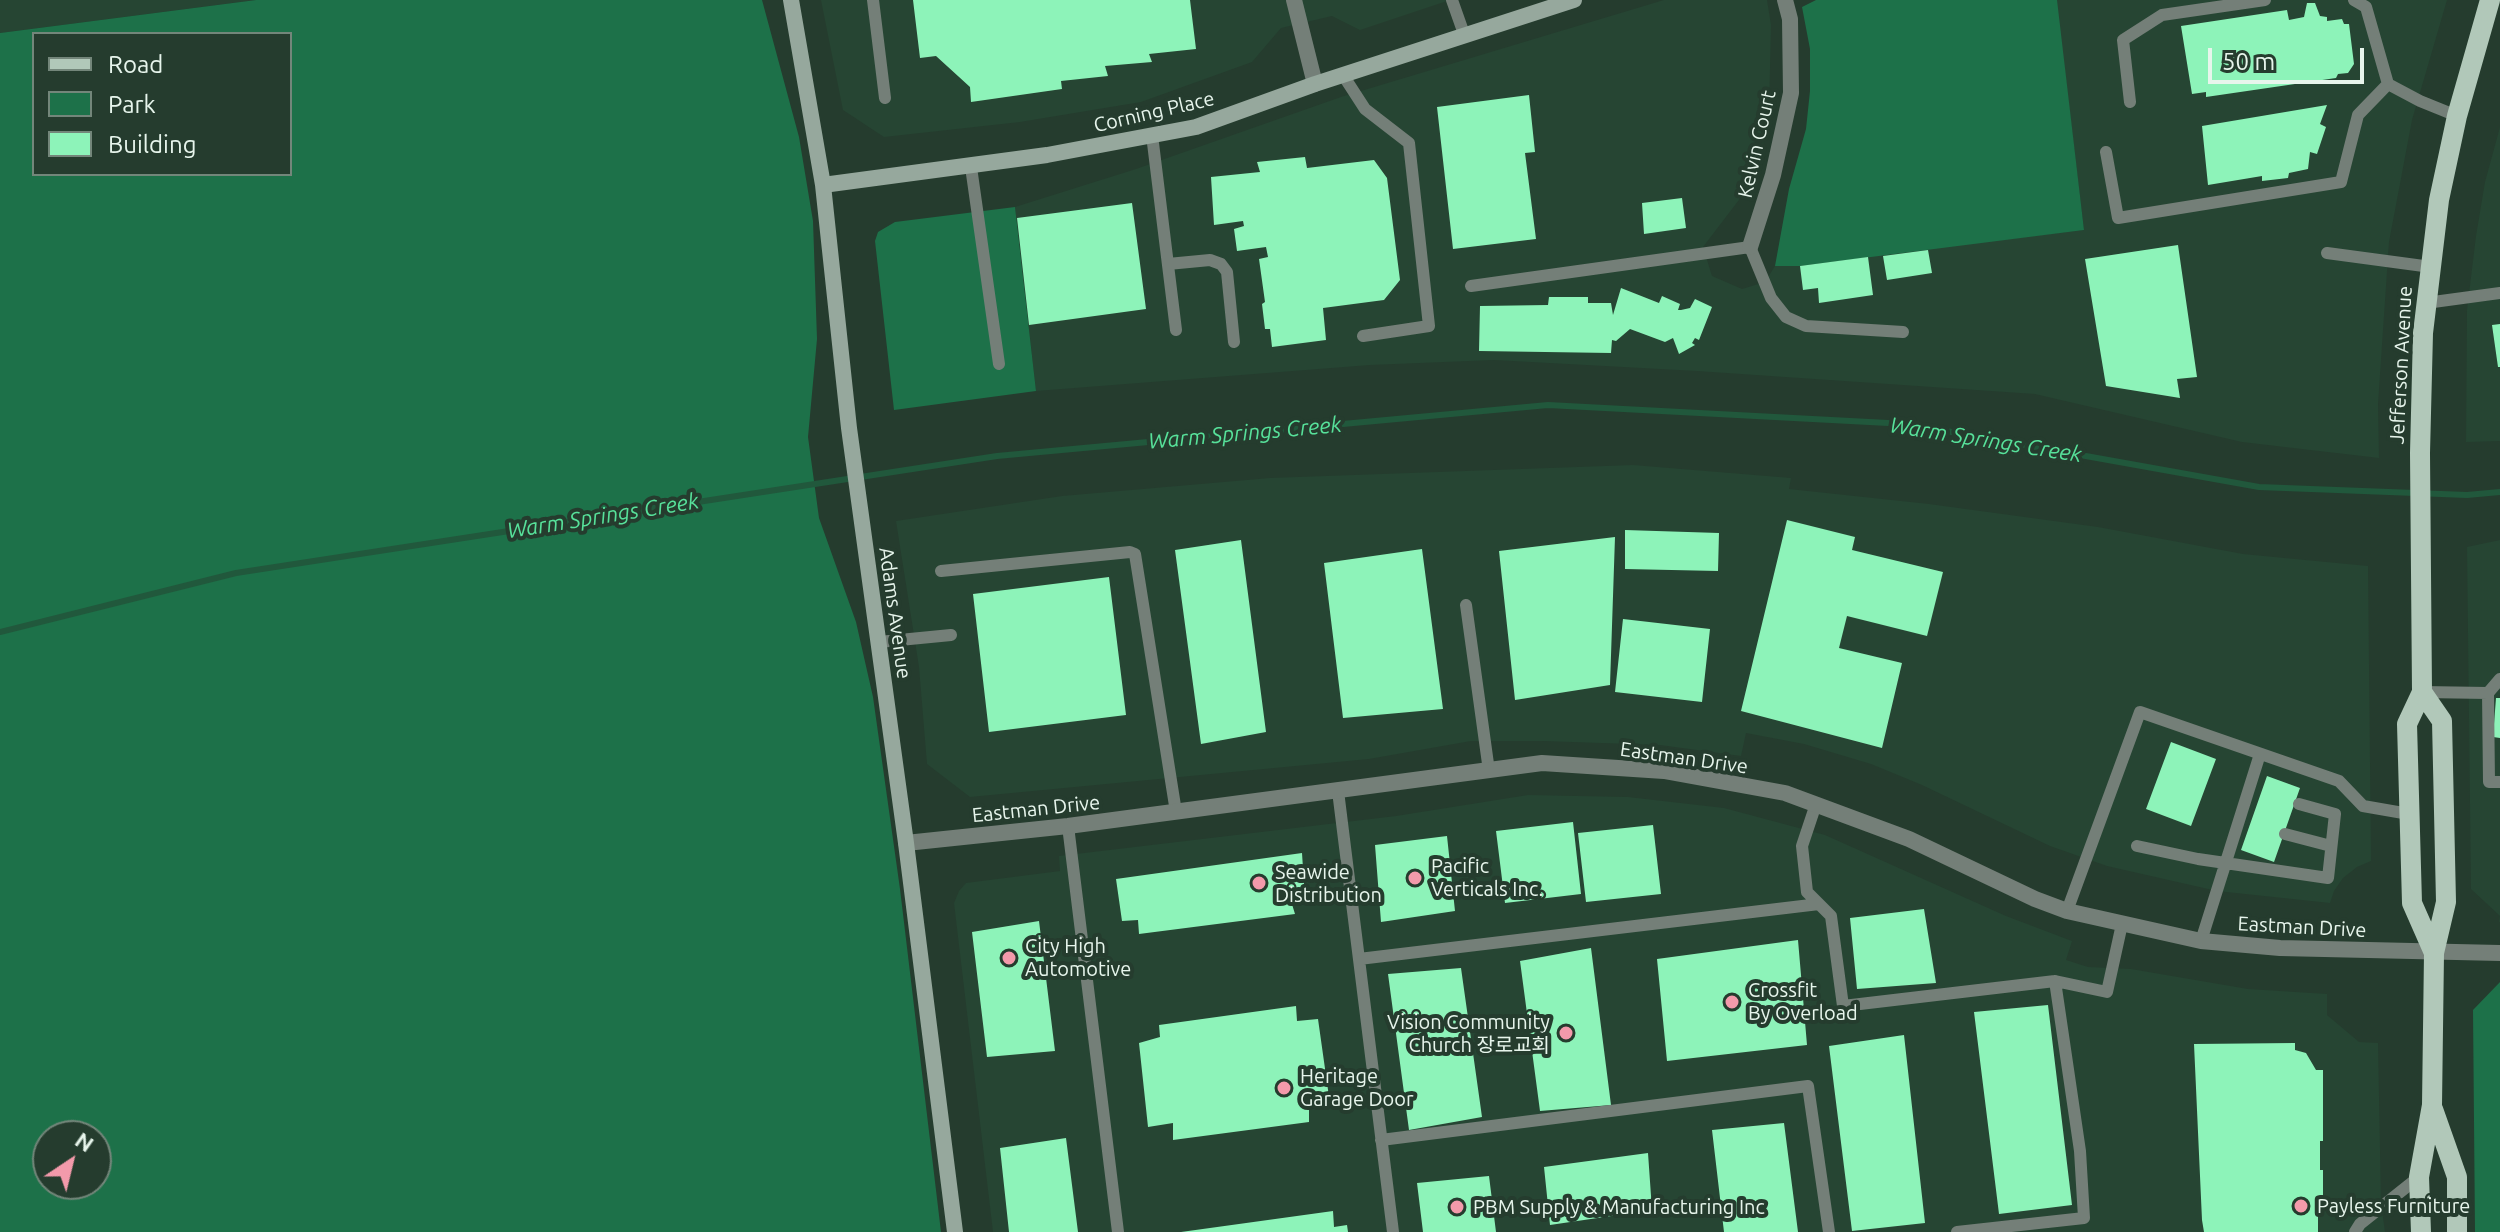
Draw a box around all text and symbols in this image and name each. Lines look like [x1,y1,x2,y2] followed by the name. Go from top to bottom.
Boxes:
[32,32,292,176] legend
[2212,32,2368,82] scale bar
[2222,48,2275,75] text: 50 m
[108,51,163,78] text: Road
[1091,86,1217,138] street label: Corning Place
[1733,88,1781,200] street label: Kelvin Court
[108,91,156,118] text: Park
[108,131,196,158] text: Building
[2385,285,2417,445] street label: Jefferson Avenue
[1147,411,1343,455] water label: Warm Springs Creek
[1888,412,2084,468] water label: Warm Springs Creek
[505,488,701,544] water label: Warm Springs Creek
[874,546,916,680] street label: Adams Avenue
[1619,737,1749,779] street label: Eastman Drive
[971,790,1101,828] street label: Eastman Drive
[1431,854,1543,901] place label: Pacific Verticals Inc.
[1275,860,1382,907] place label: Seawide Distribution
[1406,869,1424,887] marker: Pacific Verticals Inc.
[1250,874,1268,892] marker: Seawide Distribution
[2237,912,2367,942] street label: Eastman Drive
[1025,934,1131,981] place label: City High Automotive
[1000,949,1018,967] marker: City High Automotive
[1748,978,1858,1025] place label: Crossfit By Overload
[1723,993,1741,1011] marker: Crossfit By Overload
[1387,1010,1550,1057] place label: Vision Community Church 장로교회
[1557,1024,1575,1042] marker: Vision Community Church 장로교회
[1300,1064,1414,1111] place label: Heritage Garage Door
[1275,1079,1293,1097] marker: Heritage Garage Door
[32,1120,112,1200] north arrow
[71,1127,99,1157] text: N
[2317,1194,2470,1218] place label: Payless Furniture
[1473,1195,1765,1219] place label: PBM Supply & Manufacturing Inc
[2292,1197,2310,1215] marker: Payless Furniture
[1448,1198,1466,1216] marker: PBM Supply & Manufacturing Inc

